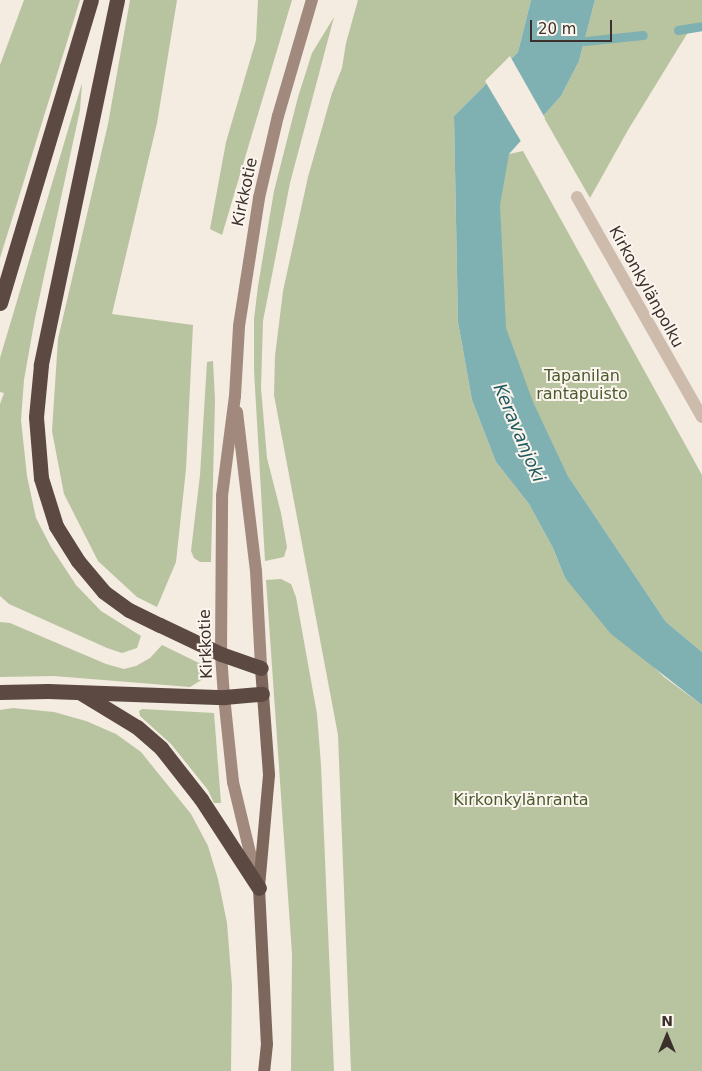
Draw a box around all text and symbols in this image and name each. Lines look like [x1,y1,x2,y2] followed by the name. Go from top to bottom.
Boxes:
[532,10,614,42] scale bar
[538,20,576,38] text: 20 m
[228,156,262,228] street label: Kirkkotie
[605,223,687,351] street label: Kirkonkylänpolku
[536,366,628,404] park label: Tapanilan rantapuisto
[489,380,549,486] water label: Keravanjoki
[195,609,217,679] street label: Kirkkotie
[453,790,589,810] park label: Kirkonkylänranta
[642,1011,692,1061] north arrow
[661,1013,673,1029] text: N

